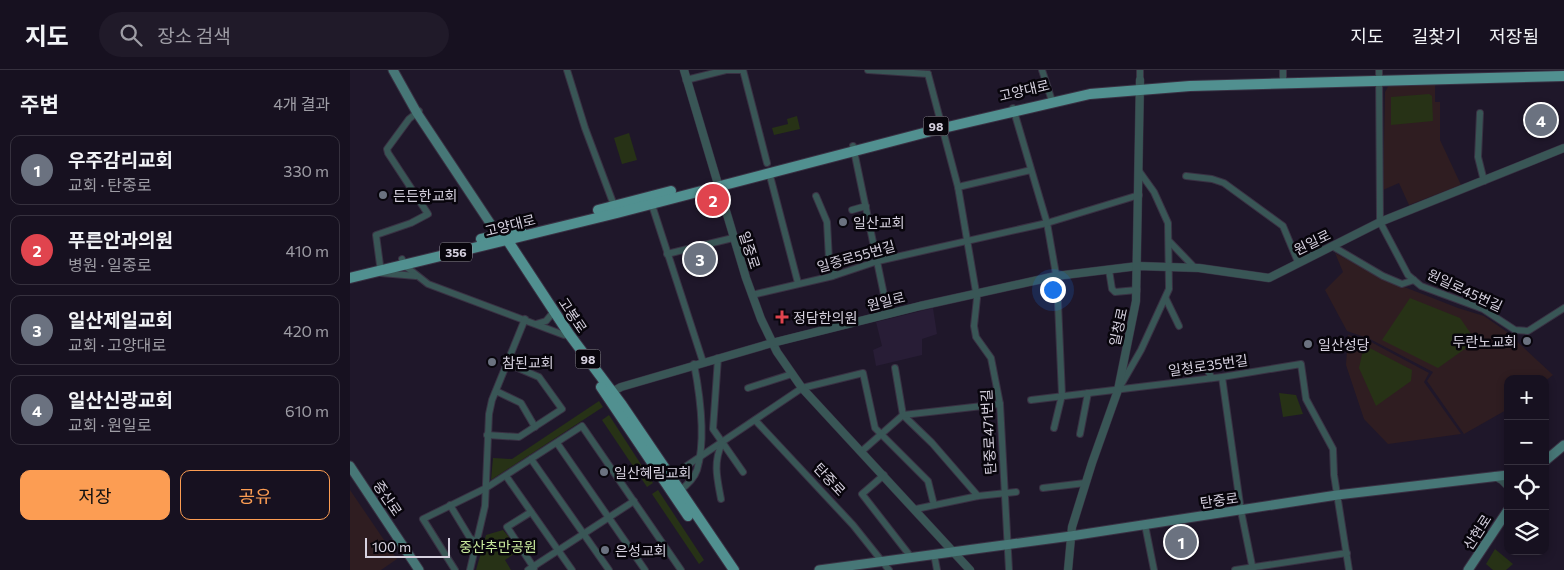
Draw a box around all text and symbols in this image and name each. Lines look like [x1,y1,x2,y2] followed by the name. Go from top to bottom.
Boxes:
[99,12,449,57] search box
[25,21,69,50] text: 지도
[117,21,145,49] icon: search
[157,24,231,47] text: 장소 검색
[1351,25,1384,47] text: 지도
[1412,25,1461,47] text: 길찾기
[1489,25,1539,47] text: 저장됨
[997,76,1051,104] street label: 고양대로
[20,91,59,116] text: 주변
[273,94,330,113] text: 4개 결과
[1525,101,1557,139] pin: 4
[924,116,948,136] road number: 98
[68,148,173,171] text: 우주감리교회
[33,161,41,180] text: 1
[283,161,329,180] text: 330 m
[68,175,152,194] text: 교회 · 탄중로
[697,181,729,219] pin: 2
[393,187,457,204] place label: 든든한교회
[377,189,389,201] marker: 든든한교회
[483,210,537,239] street label: 고양대로
[853,214,905,231] place label: 일산교회
[837,216,849,228] marker: 일산교회
[1291,226,1333,258] street label: 원일로
[68,228,173,251] text: 푸른안과의원
[736,229,764,271] street label: 일중로
[815,237,897,275] street label: 일중로55번길
[684,240,716,278] pin: 3
[32,241,42,260] text: 2
[286,241,329,260] text: 410 m
[440,242,472,262] road number: 356
[68,255,152,274] text: 병원 · 일중로
[1425,265,1505,315] street label: 원일로45번길
[1040,277,1066,303] your location
[865,288,907,314] street label: 원일로
[555,294,591,336] street label: 고봉로
[1106,306,1130,348] street label: 일청로
[68,308,173,331] text: 일산제일교회
[793,309,857,326] place label: 정담한의원
[775,310,789,324] marker: 정담한의원
[32,321,42,340] text: 3
[283,321,329,340] text: 420 m
[1453,333,1517,350] place label: 두란노교회
[68,335,166,354] text: 교회 · 고양대로
[1521,335,1533,347] marker: 두란노교회
[1318,336,1370,353] place label: 일산성당
[1302,338,1314,350] marker: 일산성당
[576,350,600,368] road number: 98
[1167,351,1249,379] street label: 일청로35번길
[502,354,554,371] place label: 참된교회
[486,356,498,368] marker: 참된교회
[1504,375,1549,555] map controls
[1504,375,1549,420] button: +
[68,388,173,411] text: 일산신광교회
[977,389,999,475] street label: 탄중로471번길
[32,401,42,420] text: 4
[285,401,329,420] text: 610 m
[68,415,152,434] text: 교회 · 원일로
[1504,420,1549,465] button: −
[811,459,849,499] street label: 탄중로
[614,464,691,481] place label: 일산혜림교회
[1504,465,1549,510] button: locate
[598,466,610,478] marker: 일산혜림교회
[20,470,170,520] button: 저장
[180,470,330,520] button: 공유
[370,477,406,519] street label: 중산로
[1199,489,1239,511] street label: 탄중로
[1504,510,1549,555] button: layers
[1459,511,1495,553] street label: 산현로
[1165,523,1197,561] pin: 1
[365,535,450,558] scale bar
[372,538,411,555] text: 100 m
[459,538,537,555] park label: 중산추만공원
[615,542,667,559] place label: 은성교회
[599,544,611,556] marker: 은성교회

